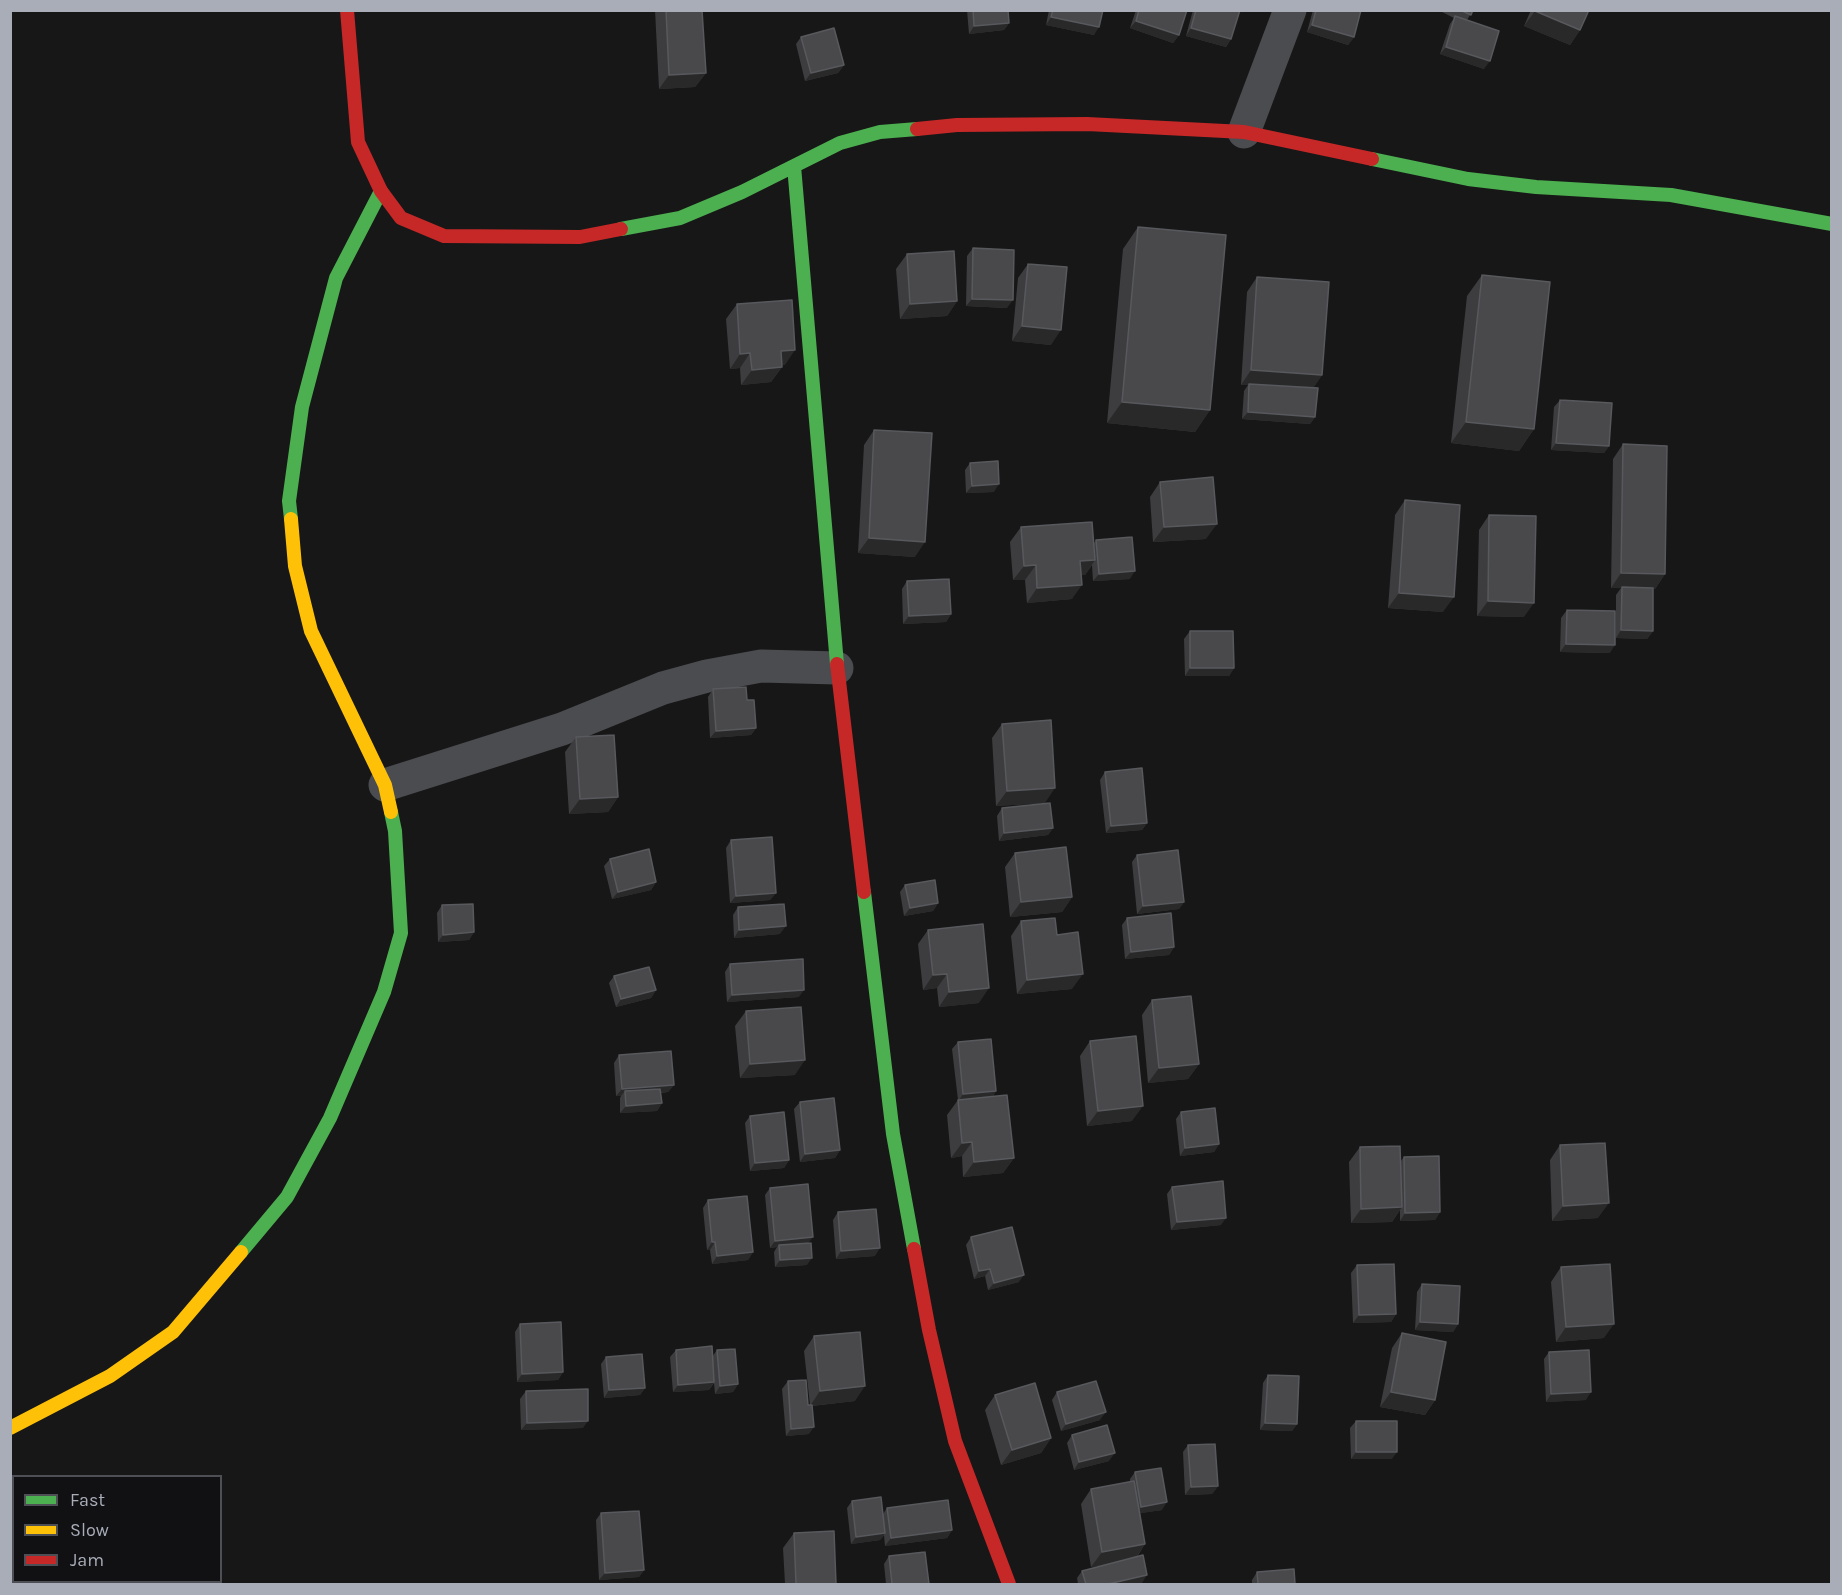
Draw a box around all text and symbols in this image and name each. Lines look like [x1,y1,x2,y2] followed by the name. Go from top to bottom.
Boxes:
[12,1475,222,1583] legend
[70,1489,105,1511] text: Fast
[70,1519,109,1541] text: Slow
[70,1549,104,1571] text: Jam

